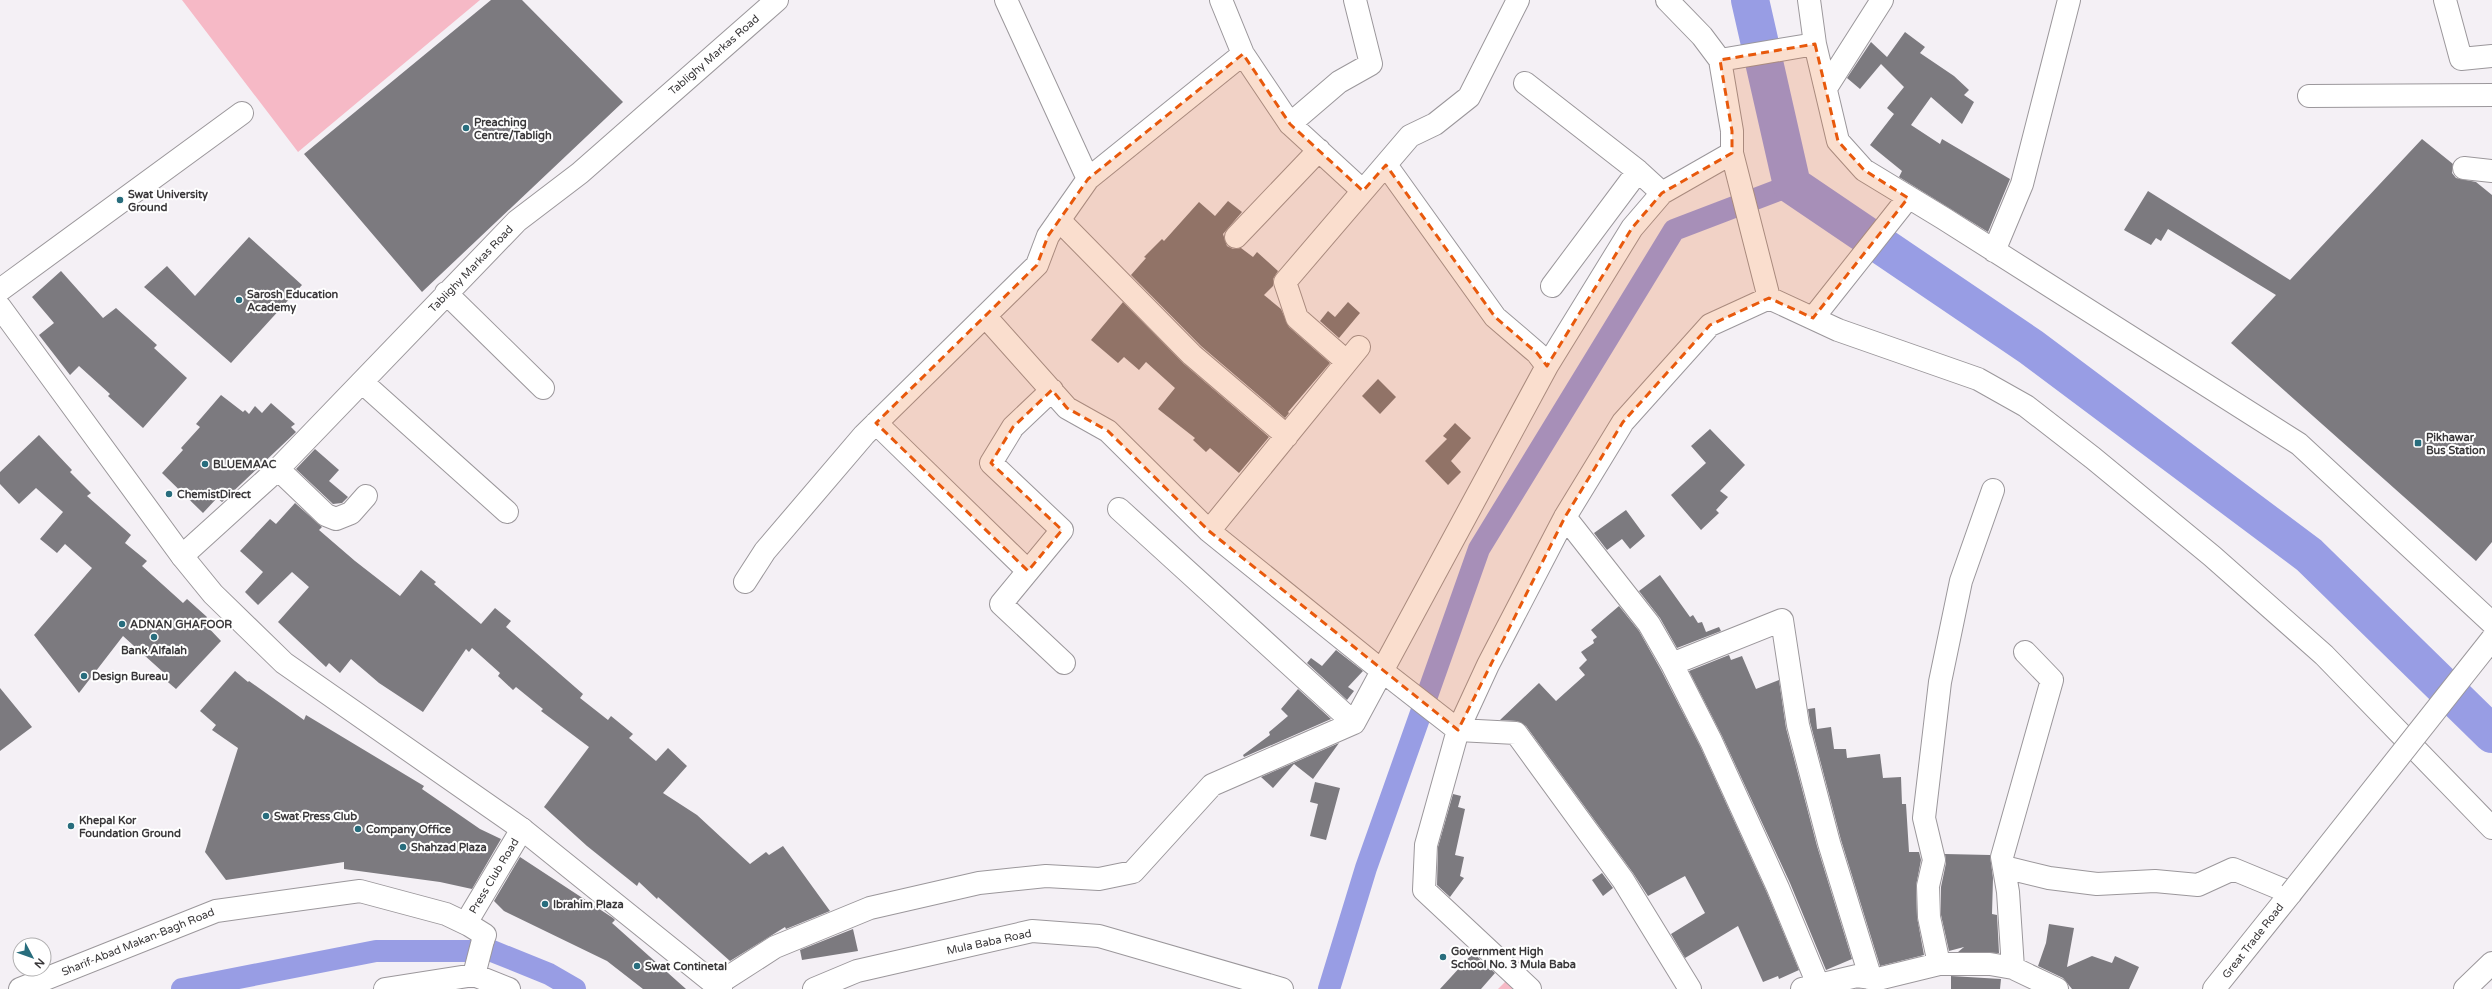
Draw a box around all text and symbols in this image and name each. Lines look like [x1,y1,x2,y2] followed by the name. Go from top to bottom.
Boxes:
[666,12,762,98] street label: Tablighy Markas Road
[474,116,552,143] place label: Preaching Centre/Tabligh
[461,123,471,133] marker: Preaching Centre/Tabligh
[128,188,208,214] place label: Swat University Ground
[115,195,125,205] marker: Swat University Ground
[426,223,516,315] street label: Tablighy Markas Road
[247,288,339,315] place label: Sarosh Education Academy
[234,295,244,305] marker: Sarosh Education Academy
[2426,431,2486,457] place label: Pikhawar Bus Station
[2413,438,2423,448] marker: Pikhawar Bus Station
[213,458,277,471] place label: BLUEMAAC
[200,459,210,469] marker: BLUEMAAC
[177,488,252,501] place label: ChemistDirect
[164,489,174,499] marker: ChemistDirect
[130,618,232,631] place label: ADNAN GHAFOOR
[117,619,127,629] marker: ADNAN GHAFOOR
[149,632,159,642] marker: Bank Alfalah
[121,644,187,657] place label: Bank Alfalah
[92,670,168,684] place label: Design Bureau
[79,671,89,681] marker: Design Bureau
[274,810,357,823] place label: Swat Press Club
[261,811,271,821] marker: Swat Press Club
[79,814,181,840] place label: Khepal Kor Foundation Ground
[66,821,76,831] marker: Khepal Kor Foundation Ground
[366,823,452,837] place label: Company Office
[353,824,363,834] marker: Company Office
[466,836,522,916] street label: Press Club Road
[411,841,487,854] place label: Shahzad Plaza
[398,842,408,852] marker: Shahzad Plaza
[553,898,624,911] place label: Ibrahim Plaza
[540,899,550,909] marker: Ibrahim Plaza
[2220,901,2286,981] street label: Great Trade Road
[60,905,216,979] street label: Sharif-Abad Makan-Bagh Road
[945,927,1033,957] street label: Mula Baba Road
[12,937,52,977] north arrow
[1451,945,1576,971] place label: Government High School No. 3 Mula Baba
[1438,952,1448,962] marker: Government High School No. 3 Mula Baba
[31,956,47,971] text: N
[645,960,727,973] place label: Swat Continetal
[632,961,642,971] marker: Swat Continetal

